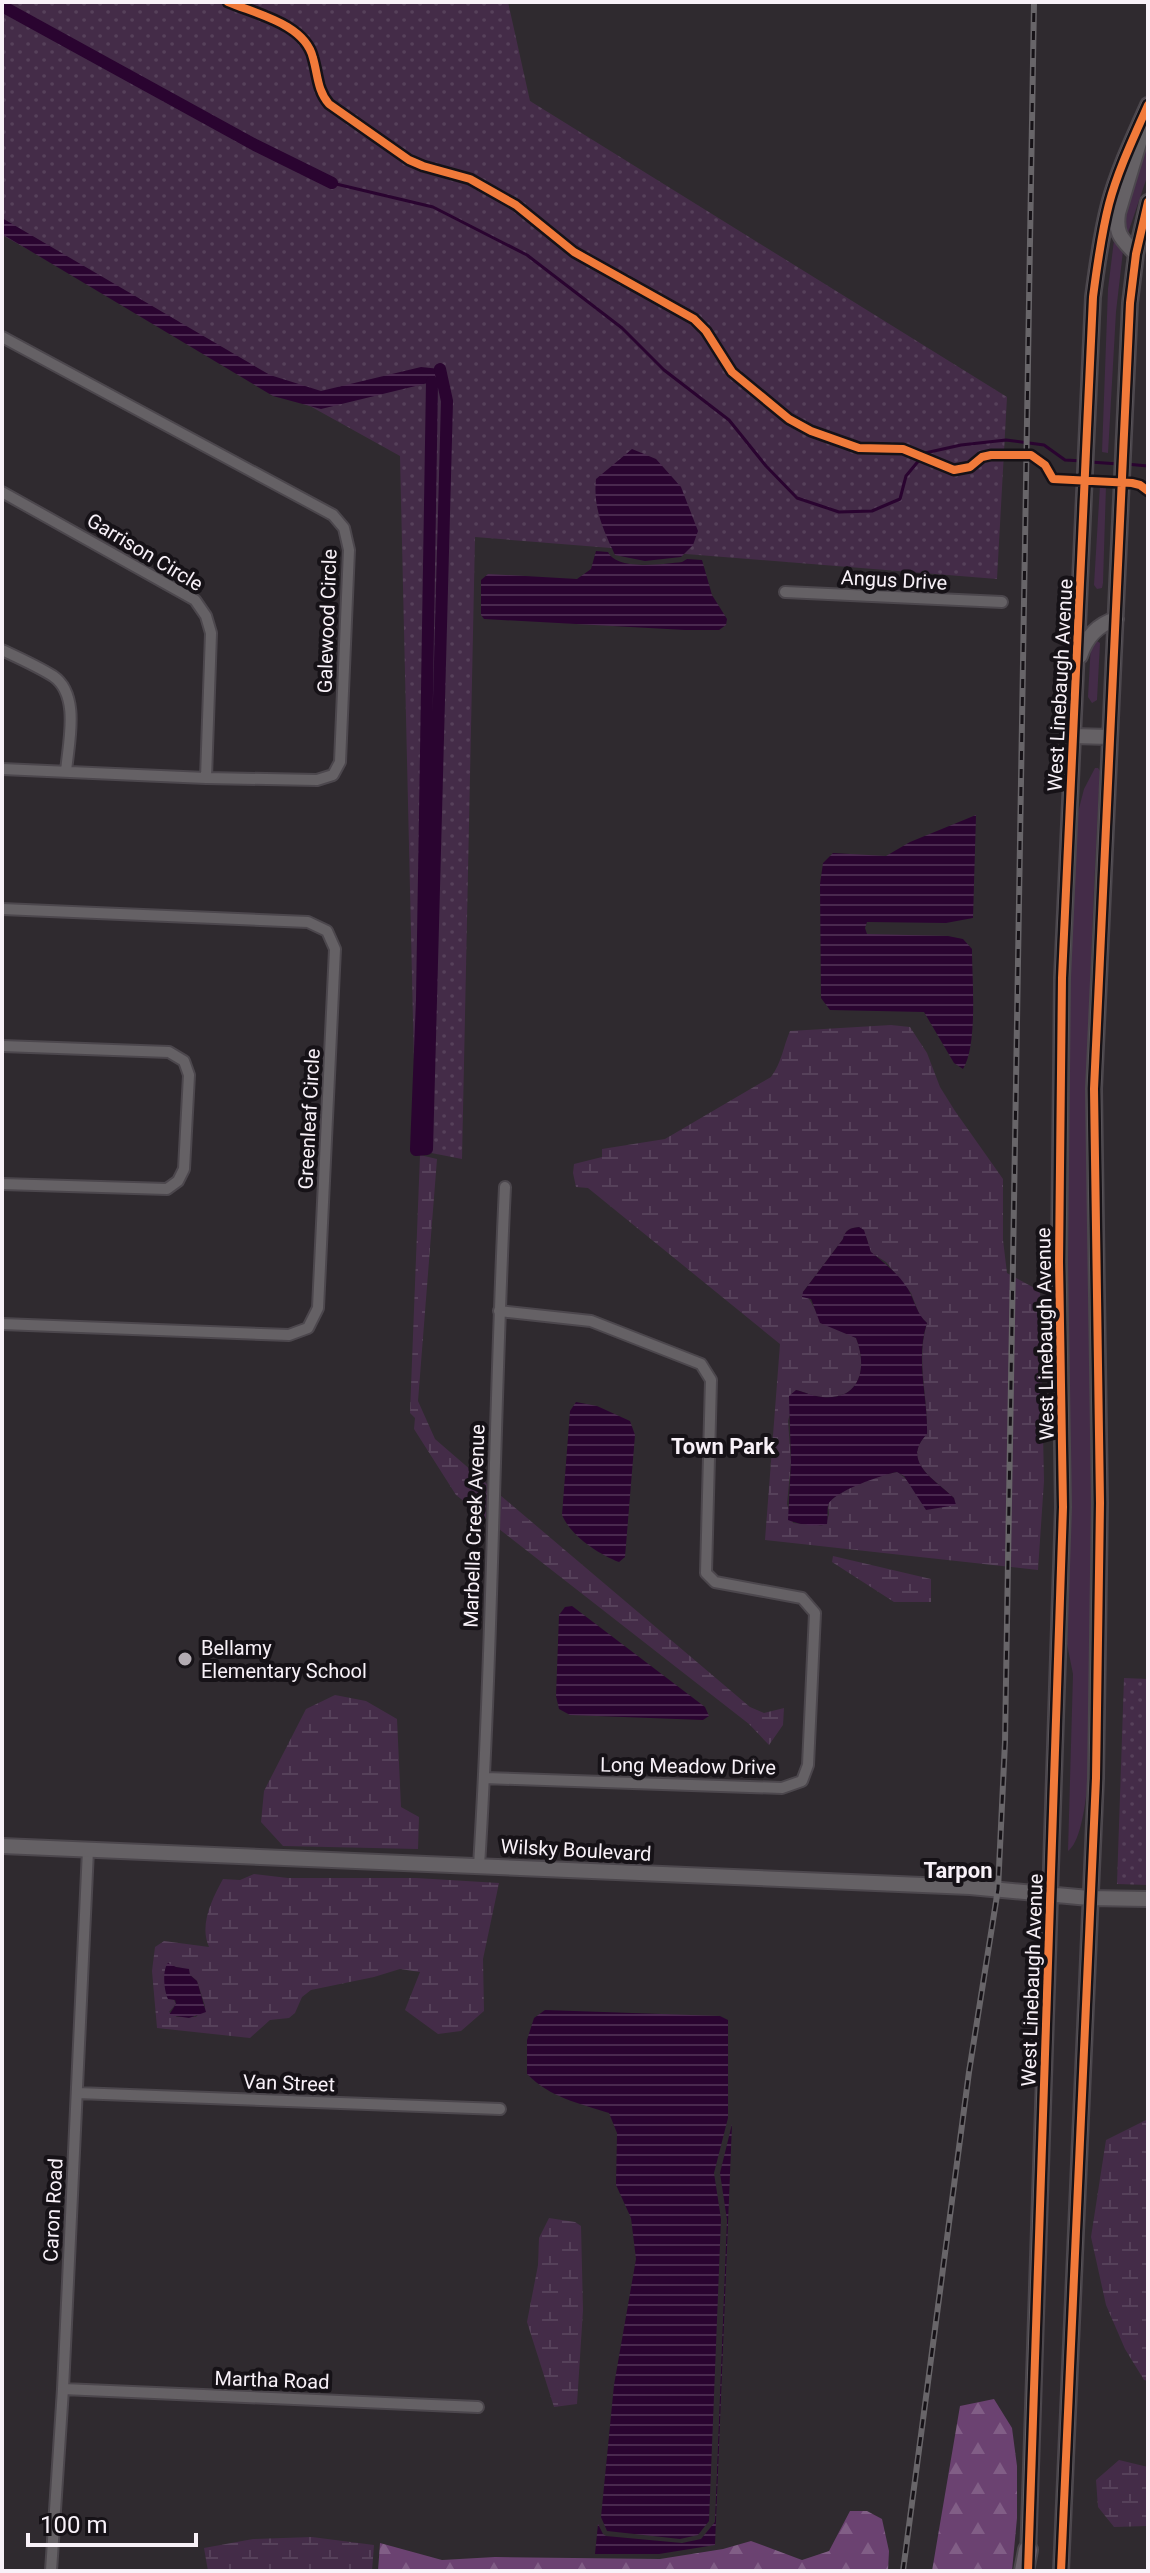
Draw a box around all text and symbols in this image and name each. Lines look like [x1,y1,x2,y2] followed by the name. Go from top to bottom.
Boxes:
[83,508,207,596] street label: Garrison Circle
[312,548,342,694] street label: Galewood Circle
[840,565,948,595] street label: Angus Drive
[1042,578,1078,792] street label: West Linebaugh Avenue
[293,1048,325,1190] street label: Greenleaf Circle
[1031,1227,1059,1441] street label: West Linebaugh Avenue
[458,1424,490,1628] street label: Marbella Creek Avenue
[671,1434,775,1459] district label: Town Park
[201,1636,367,1683] place label: Bellamy Elementary School
[176,1650,194,1668] marker: Bellamy Elementary School
[600,1752,776,1780] street label: Long Meadow Drive
[500,1834,652,1866] street label: Wilsky Boulevard
[924,1858,992,1883] district label: Tarpon
[1016,1873,1048,2087] street label: West Linebaugh Avenue
[243,2069,335,2097] street label: Van Street
[38,2158,68,2262] street label: Caron Road
[214,2366,330,2394] street label: Martha Road
[28,2497,196,2547] scale bar
[40,2511,107,2539] text: 100 m

